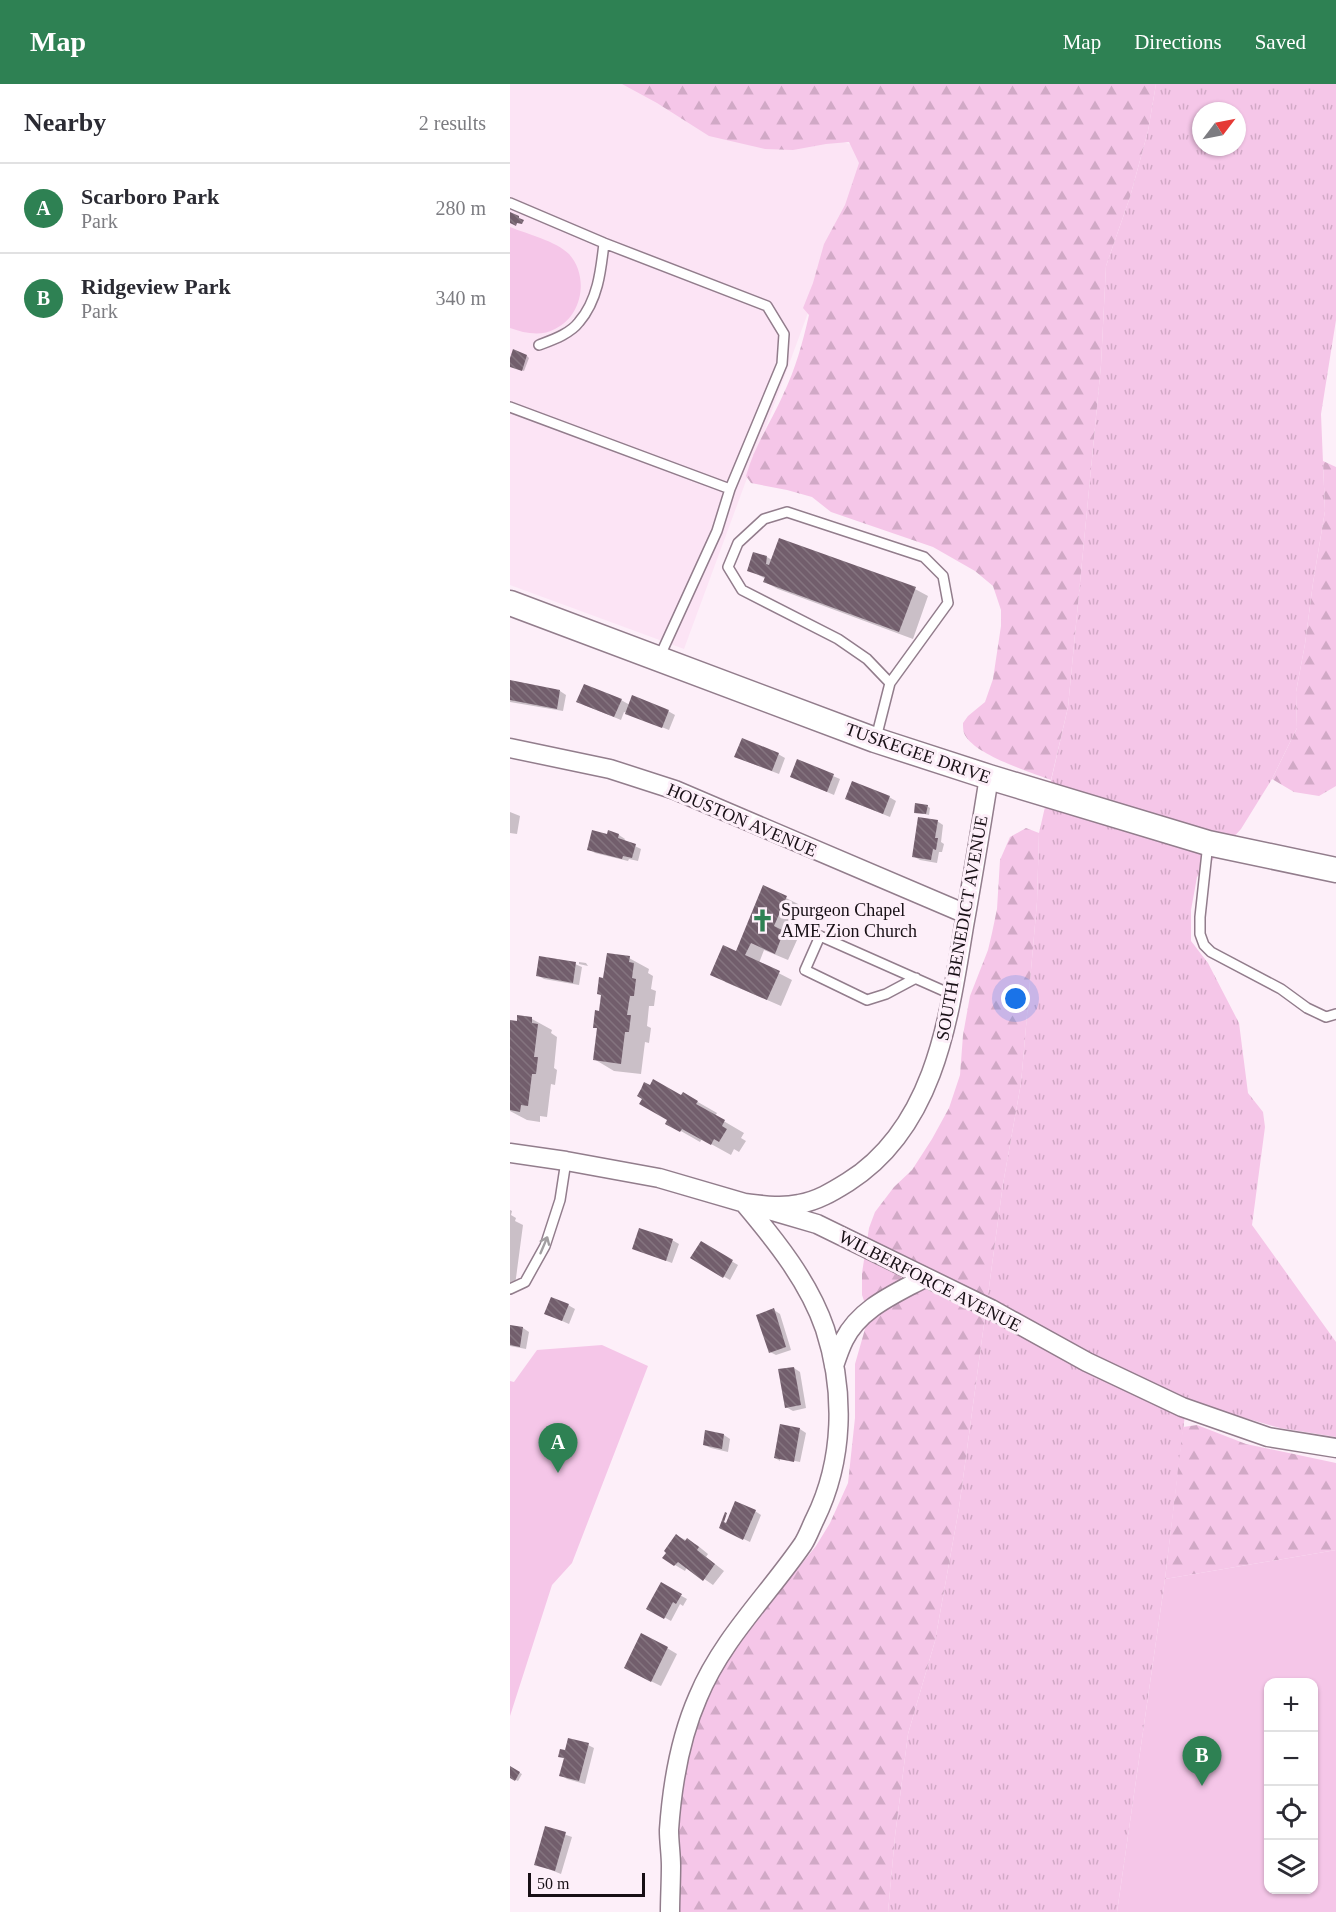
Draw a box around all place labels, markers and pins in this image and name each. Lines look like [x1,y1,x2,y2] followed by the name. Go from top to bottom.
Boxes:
[781,900,917,941] place label: Spurgeon Chapel AME Zion Church
[750,907,776,933] church icon: Spurgeon Chapel AME Zion Church
[538,1424,578,1473] pin: A
[1182,1736,1222,1786] pin: B

